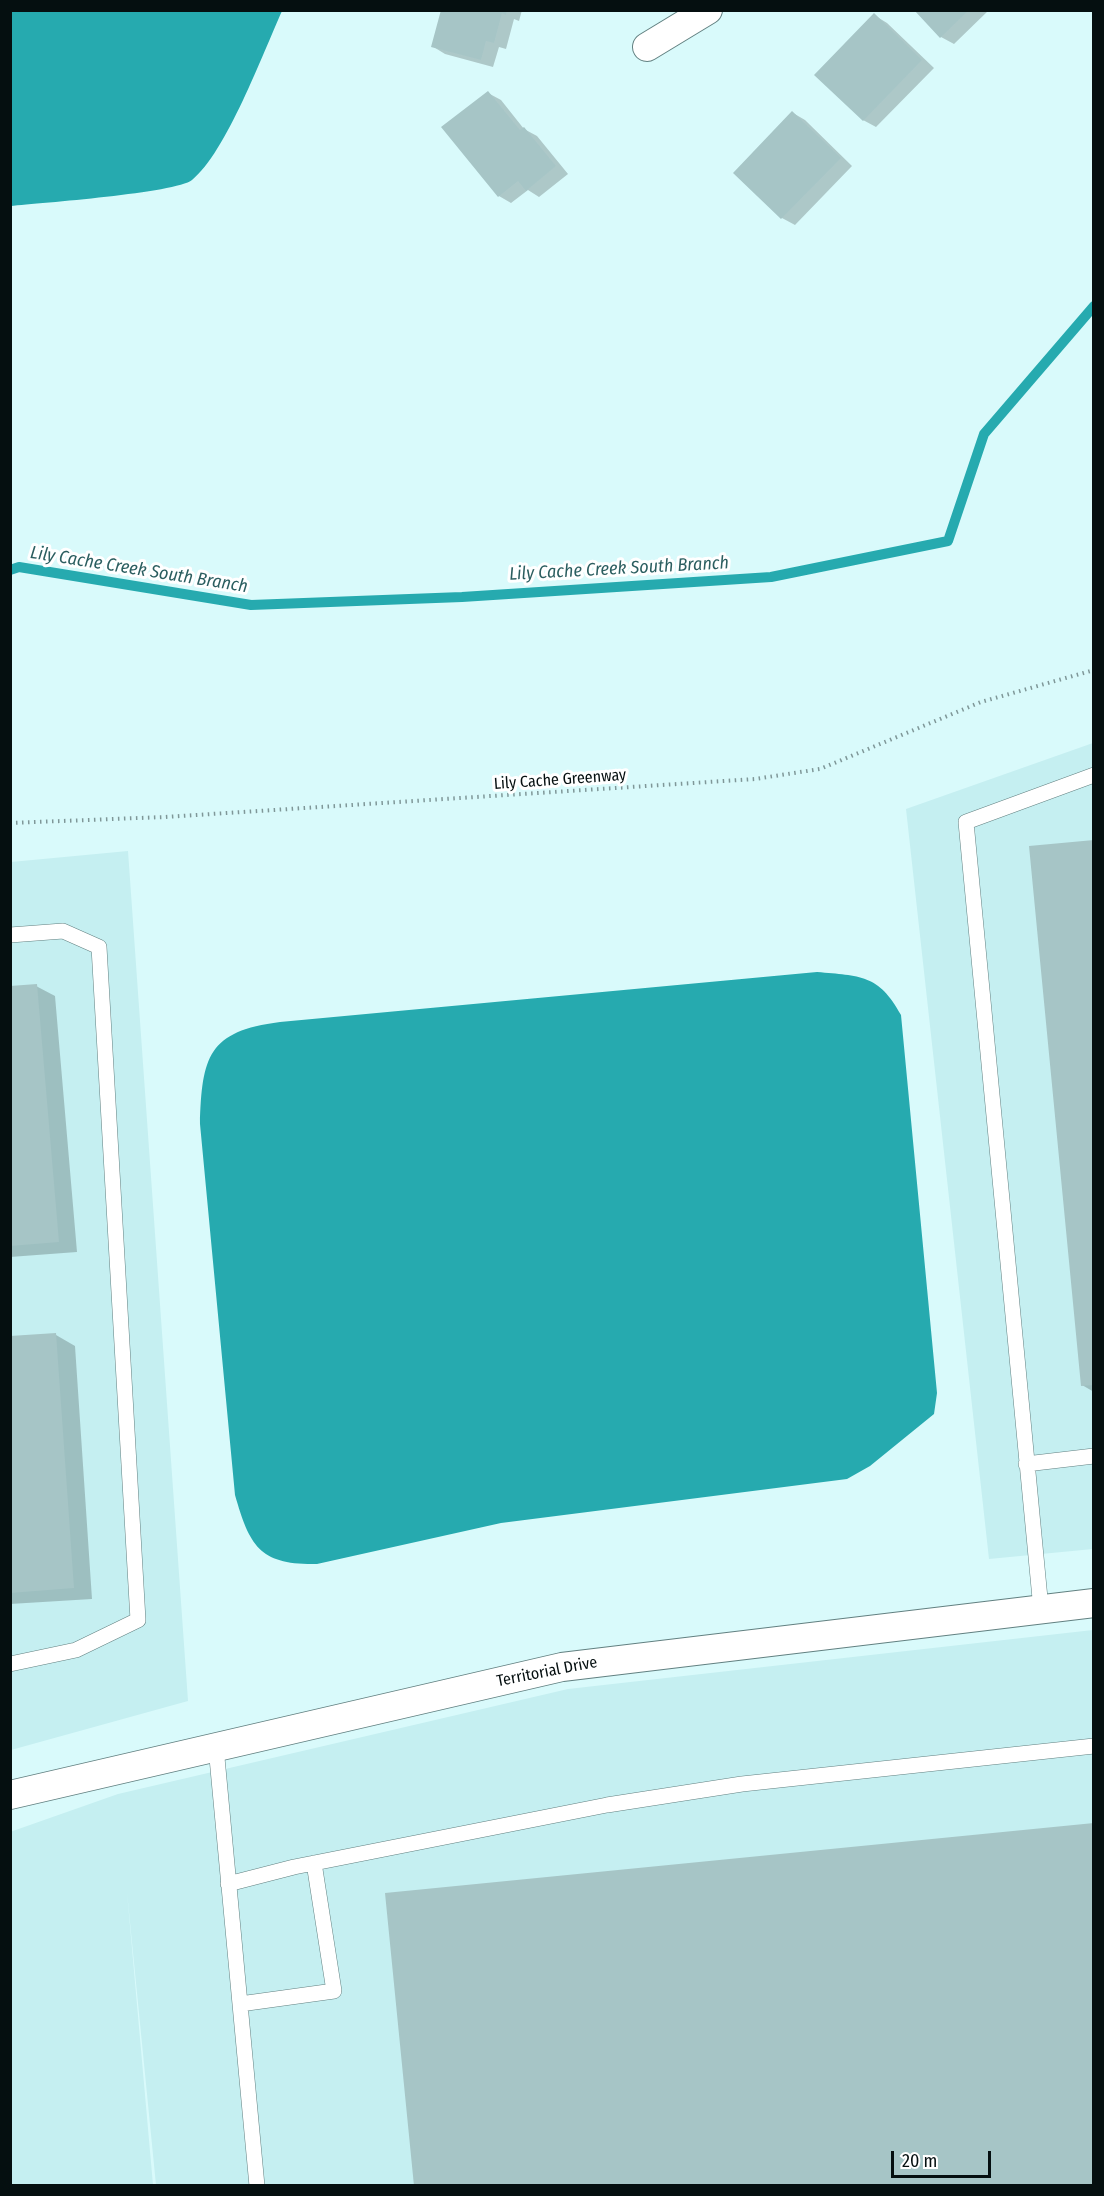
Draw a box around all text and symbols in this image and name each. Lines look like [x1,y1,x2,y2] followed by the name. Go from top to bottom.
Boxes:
[29,542,249,598] water label: Lily Cache Creek South Branch
[509,552,729,586] water label: Lily Cache Creek South Branch
[493,766,627,794] street label: Lily Cache Greenway
[495,1653,599,1691] street label: Territorial Drive
[894,2139,994,2177] scale bar
[902,2150,937,2172] text: 20 m

